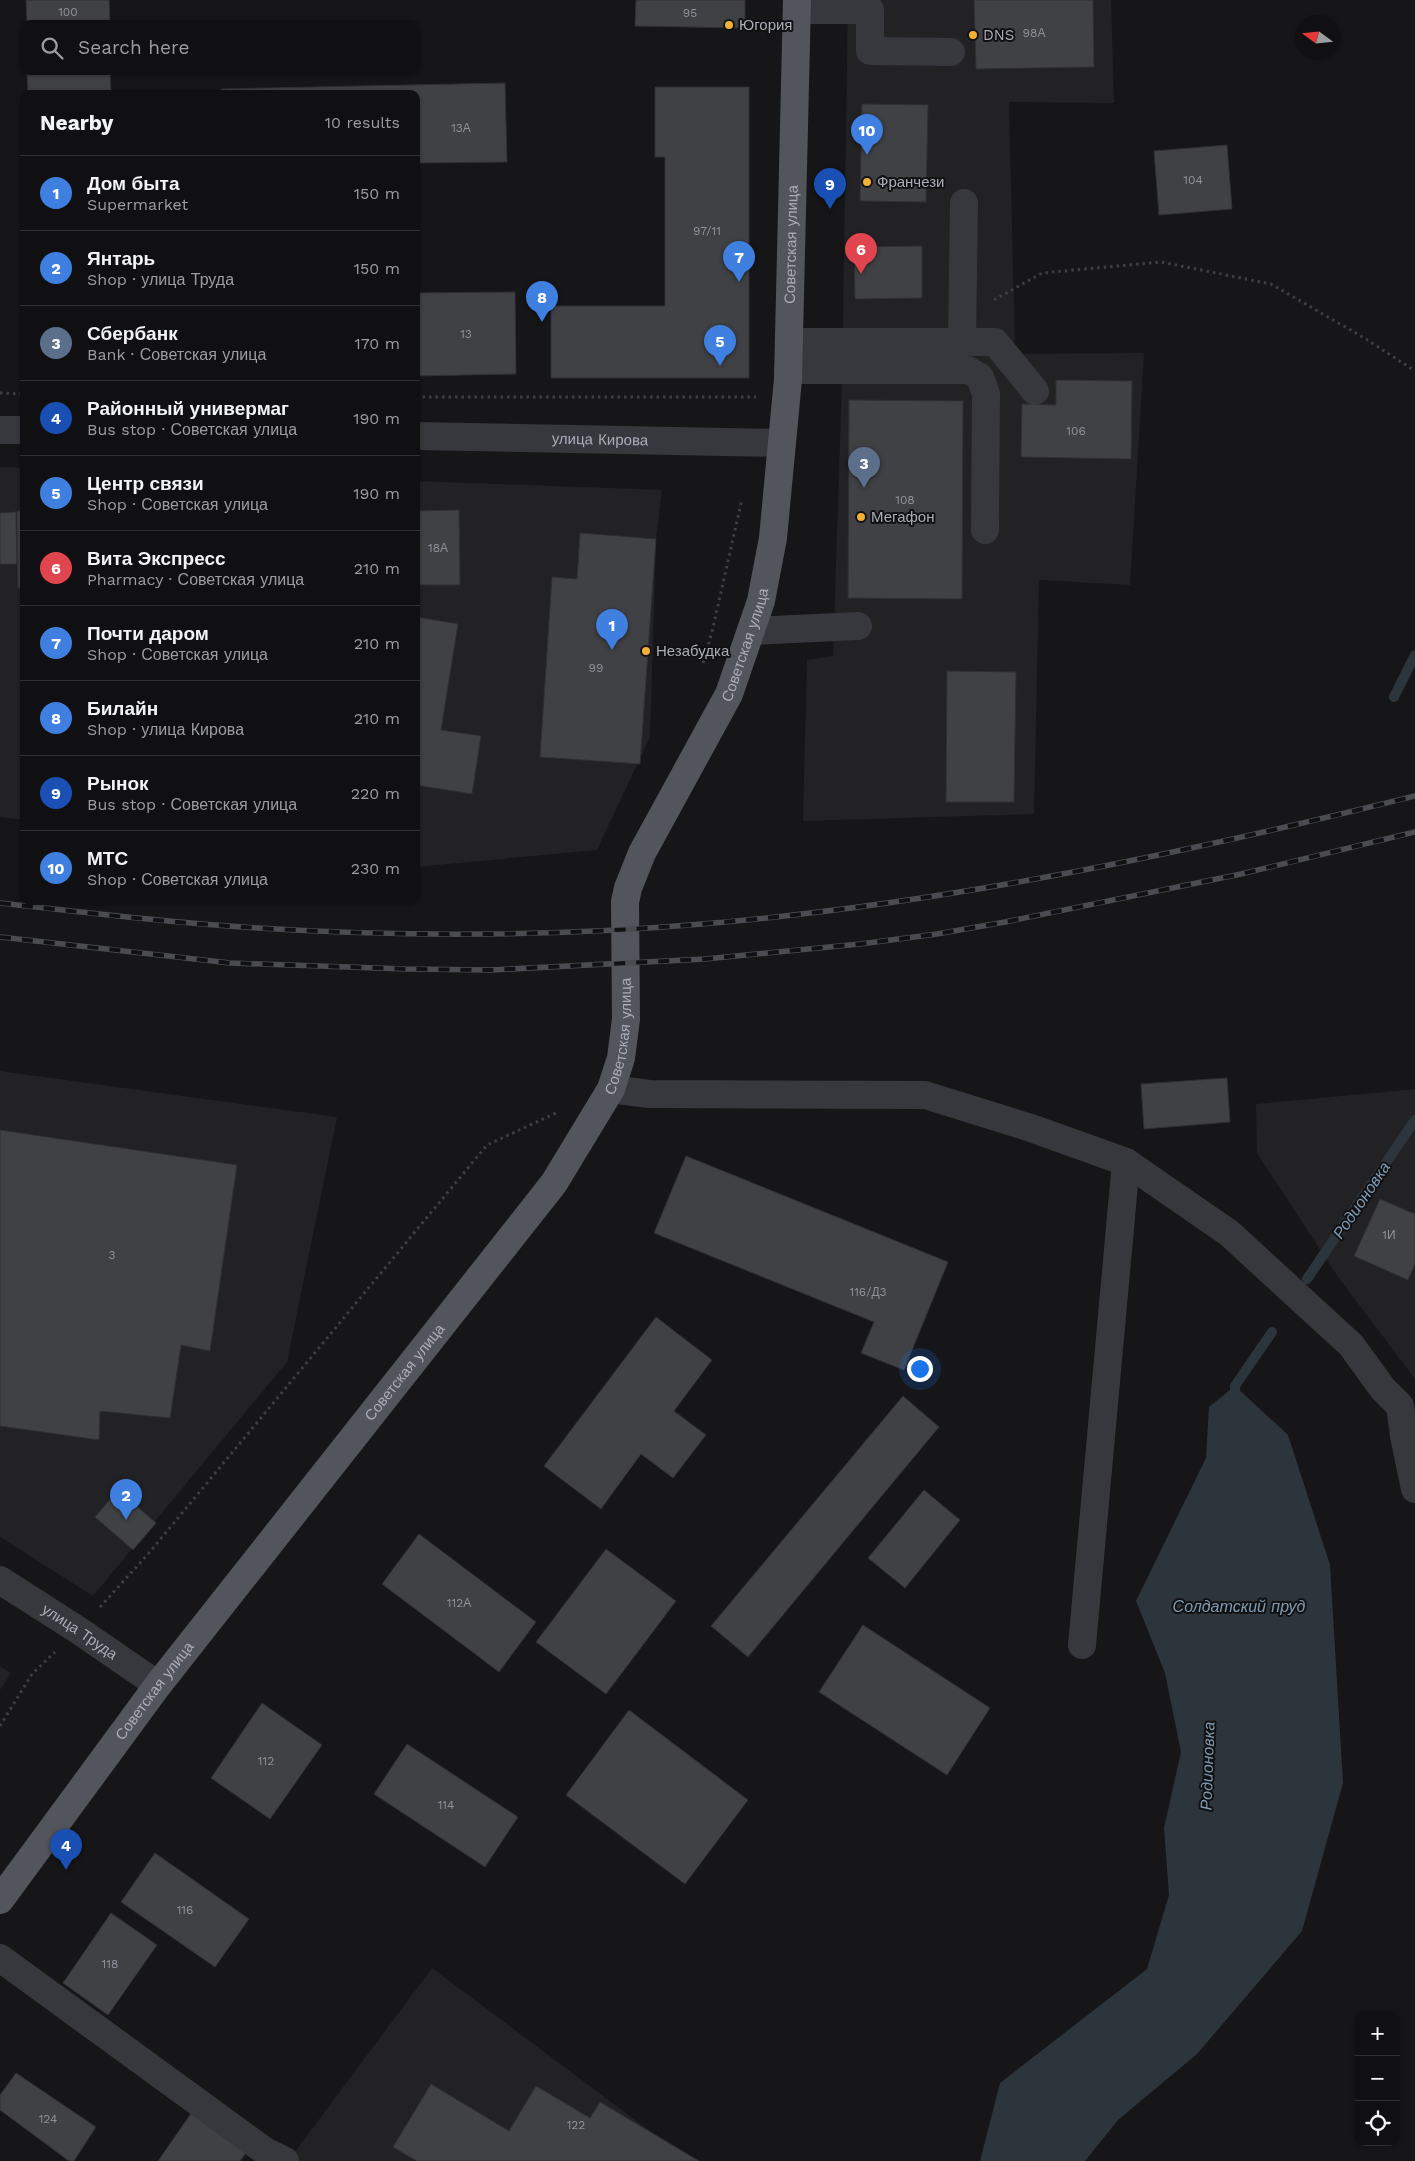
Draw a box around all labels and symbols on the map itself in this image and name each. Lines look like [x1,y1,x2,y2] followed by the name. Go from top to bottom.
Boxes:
[58,5,78,19] house number: 100
[683,6,697,20] house number: 95
[1295,15,1340,60] north arrow
[739,16,792,34] place label: Югория
[723,19,735,31] marker: Югория
[983,26,1014,44] place label: DNS
[1023,26,1045,40] house number: 98А
[967,29,979,41] marker: DNS
[851,114,883,155] pin: 10
[451,121,471,135] house number: 13А
[814,168,846,209] pin: 9
[877,173,944,191] place label: Франчези
[1183,173,1203,187] house number: 104
[861,176,873,188] marker: Франчези
[781,184,802,304] street label: Советская улица
[693,224,721,238] house number: 97/11
[845,233,877,274] pin: 6
[723,241,755,282] pin: 7
[526,281,558,322] pin: 8
[704,325,736,366] pin: 5
[460,327,472,341] house number: 13
[1066,424,1086,438] house number: 106
[552,430,649,449] street label: улица Кирова
[848,447,880,488] pin: 3
[895,493,915,507] house number: 108
[871,508,934,526] place label: Мегафон
[855,511,867,523] marker: Мегафон
[428,541,448,555] house number: 18А
[717,586,772,705] street label: Советская улица
[596,609,628,650] pin: 1
[656,642,730,660] place label: Незабудка
[640,645,652,657] marker: Незабудка
[589,661,603,675] house number: 99
[600,977,635,1098] street label: Советская улица
[1329,1158,1394,1242] water label: Родионовка
[1382,1228,1396,1242] house number: 1И
[109,1248,116,1262] house number: 3
[849,1285,887,1299] house number: 116/Д3
[361,1320,449,1425] street label: Советская улица
[907,1356,933,1382] your location
[110,1479,142,1520] pin: 2
[447,1596,471,1610] house number: 112А
[1173,1597,1306,1616] water label: Солдатский пруд
[38,1600,121,1664] street label: улица Труда
[112,1638,198,1744] street label: Советская улица
[1196,1721,1219,1811] water label: Родионовка
[258,1754,274,1768] house number: 112
[438,1798,454,1812] house number: 114
[50,1829,82,1870] pin: 4
[177,1903,193,1917] house number: 116
[102,1957,118,1971] house number: 118
[39,2112,57,2126] house number: 124
[567,2118,585,2132] house number: 122

